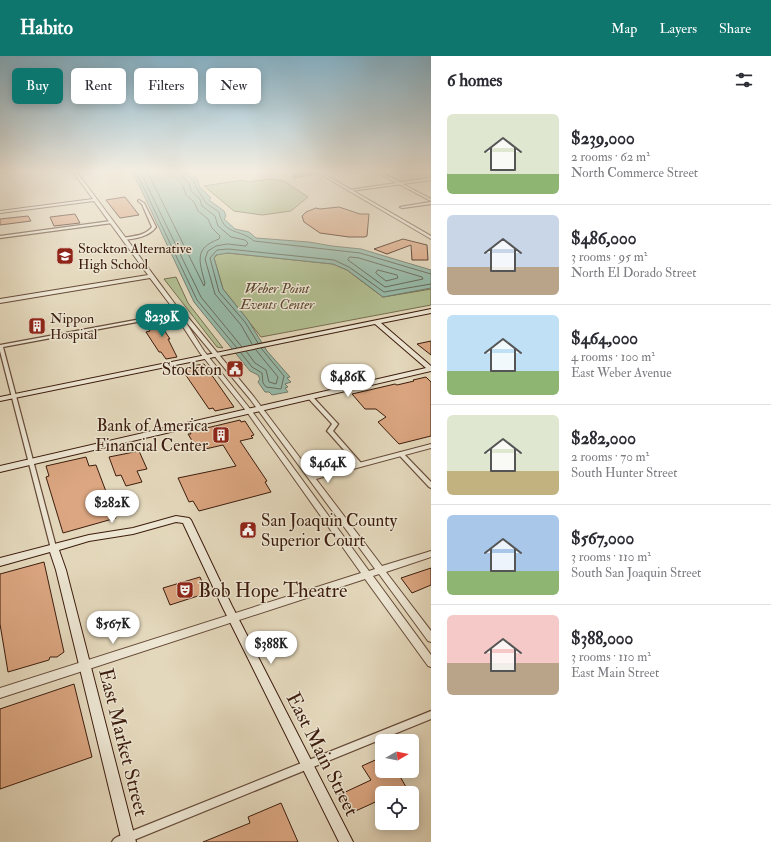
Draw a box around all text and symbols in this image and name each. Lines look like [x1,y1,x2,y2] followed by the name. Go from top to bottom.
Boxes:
[20,16,73,40] text: Habito
[611,20,637,37] text: Map
[659,20,697,37] text: Layers
[719,20,751,37] text: Share
[12,68,63,104] chip: Buy
[71,68,126,104] chip: Rent
[134,68,198,104] chip: Filters
[206,68,261,104] chip: New
[733,69,755,91] icon: filters
[447,70,502,91] text: 6 homes
[571,128,635,149] text: $239,000
[479,130,527,178] icon: home
[571,149,650,165] text: 2 rooms · 62 m²
[571,165,698,181] text: North Commerce Street
[571,228,637,249] text: $486,000
[479,231,527,279] icon: home
[78,240,192,273] place label: Stockton Alternative High School
[55,246,75,266] school or university icon: Stockton Alternative High School
[571,249,647,265] text: 3 rooms · 95 m²
[571,265,696,281] text: North El Dorado Street
[239,280,315,313] park label: Weber Point Events Center
[134,304,190,338] pin: $239K
[145,309,179,325] text: $239K
[50,310,98,344] place label: Nippon Hospital
[27,316,47,336] building icon: Nippon Hospital
[571,328,638,349] text: $464,000
[479,331,527,379] icon: home
[571,349,655,365] text: 4 rooms · 100 m²
[162,359,222,380] place label: Stockton
[225,359,245,379] public building icon: Stockton
[320,364,376,398] pin: $486K
[571,365,672,381] text: East Weber Avenue
[330,369,366,385] text: $486K
[95,415,209,456] place label: Bank of America Financial Center
[211,425,231,445] building icon: Bank of America Financial Center
[571,428,636,449] text: $282,000
[479,431,527,479] icon: home
[571,449,649,465] text: 2 rooms · 70 m²
[300,450,356,484] pin: $464K
[309,455,347,471] text: $464K
[571,465,677,481] text: South Hunter Street
[84,490,140,524] pin: $282K
[94,495,130,511] text: $282K
[261,510,398,552] place label: San Joaquin County Superior Court
[238,520,258,540] public building icon: San Joaquin County Superior Court
[571,528,634,549] text: $567,000
[479,531,527,579] icon: home
[571,549,651,565] text: 3 rooms · 110 m²
[571,565,701,581] text: South San Joaquin Street
[198,578,347,604] place label: Bob Hope Theatre
[175,580,195,600] theatre icon: Bob Hope Theatre
[85,611,141,645] pin: $567K
[96,616,130,632] text: $567K
[571,628,633,649] text: $388,000
[243,631,299,665] pin: $388K
[479,631,527,679] icon: home
[254,636,288,652] text: $388K
[571,649,651,665] text: 3 rooms · 110 m²
[571,665,659,681] text: East Main Street
[93,666,154,819] street label: East Market Street
[281,688,365,821] street label: East Main Street
[375,734,419,778] north arrow
[375,734,419,830] map controls
[375,786,419,830] button: locate

